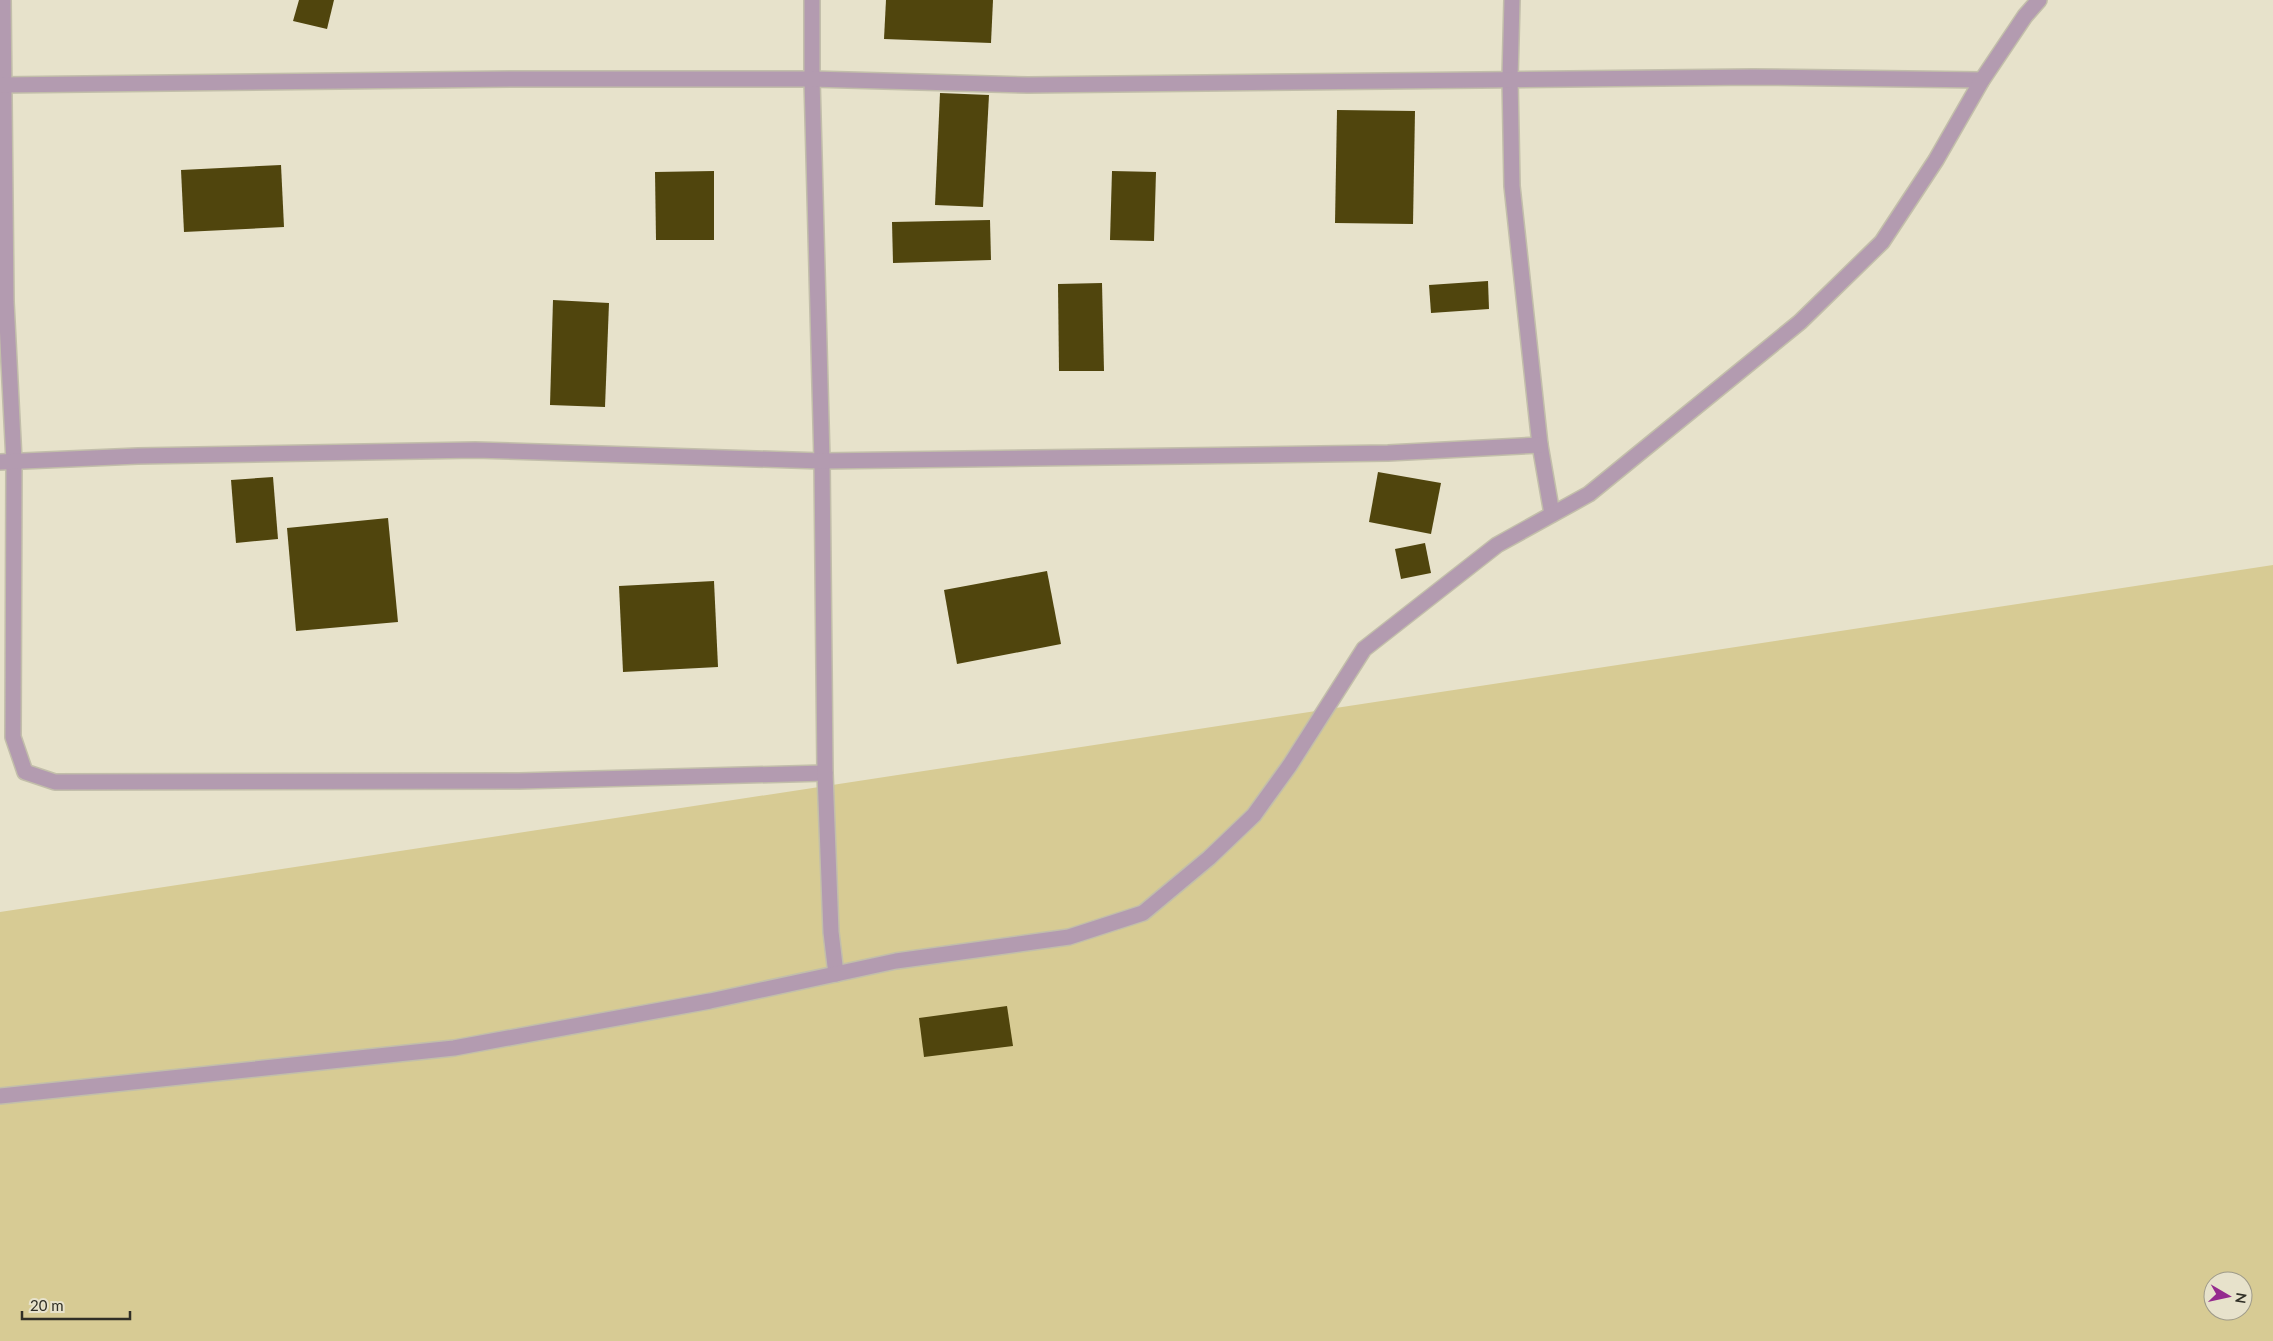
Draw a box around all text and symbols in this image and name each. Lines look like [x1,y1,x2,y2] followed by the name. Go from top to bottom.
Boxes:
[2203,1271,2253,1321] north arrow
[22,1288,130,1320] scale bar
[2232,1291,2251,1305] text: N
[30,1296,64,1314] text: 20 m

